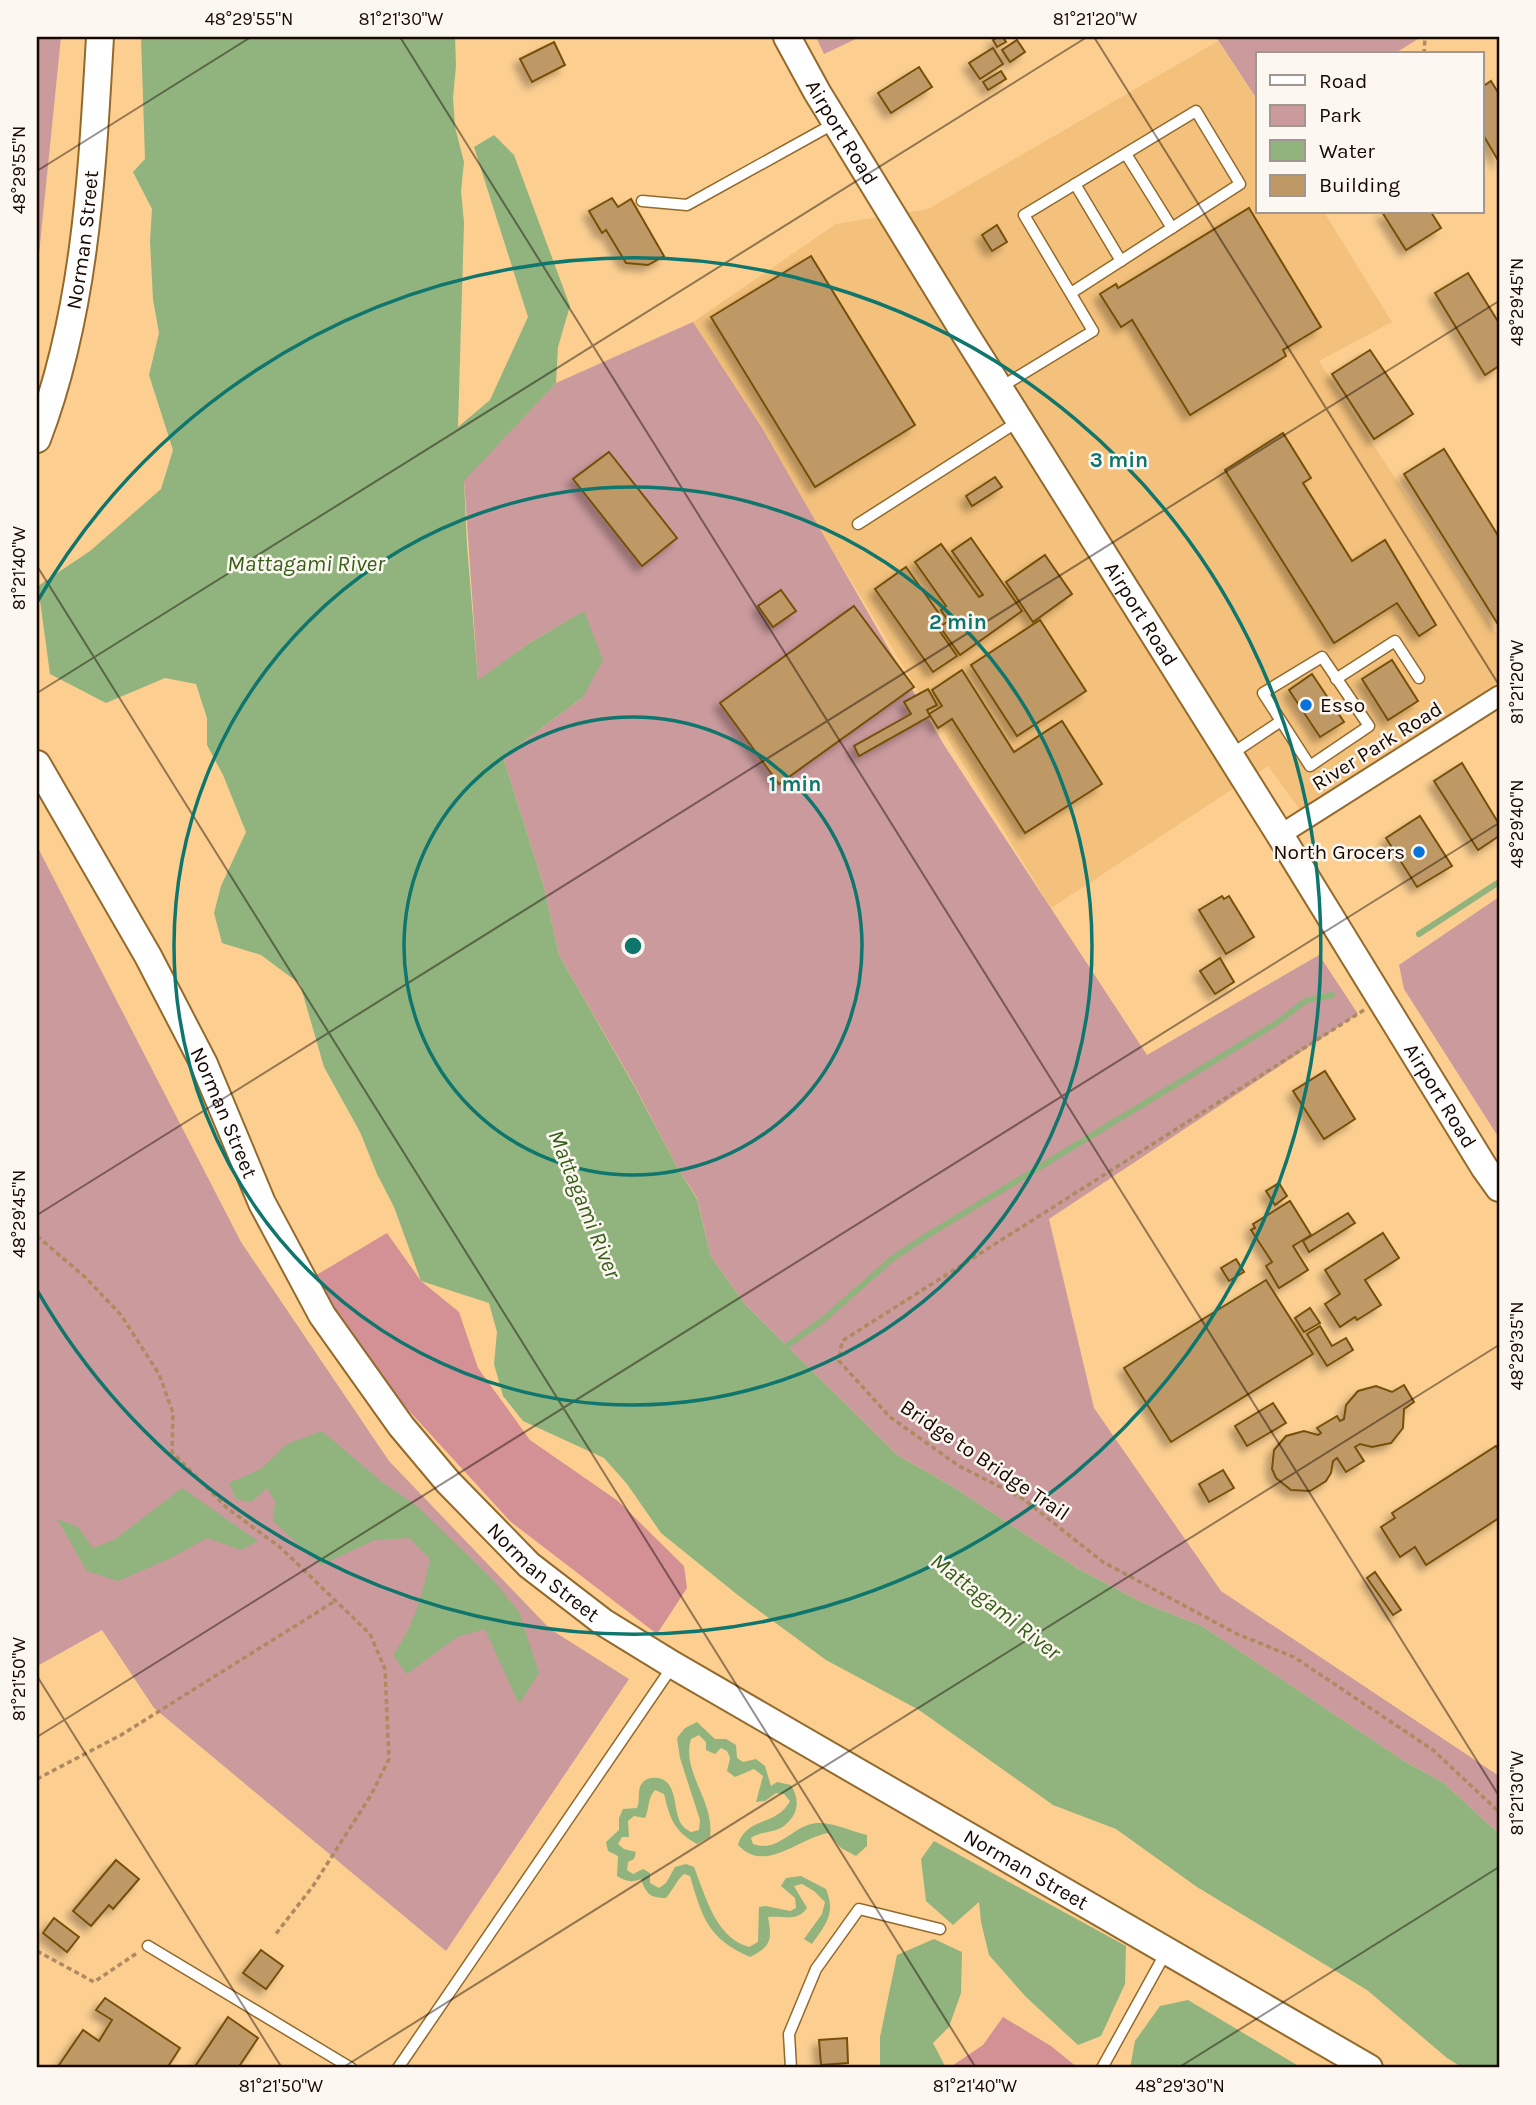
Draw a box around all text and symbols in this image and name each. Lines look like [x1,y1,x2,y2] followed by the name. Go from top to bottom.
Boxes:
[205,8,293,30] text: 48°29'55"N
[359,8,443,30] text: 81°21'30"W
[1053,8,1137,30] text: 81°21'20"W
[1256,52,1484,214] legend
[1319,69,1367,93] text: Road
[801,76,883,189] street label: Airport Road
[1319,103,1362,127] text: Park
[8,126,30,214] text: 48°29'55"N
[1319,139,1375,163] text: Water
[61,169,103,311] street label: Norman Street
[1319,173,1400,197] text: Building
[1506,258,1528,346] text: 48°29'45"N
[1090,448,1148,472] text: 3 min
[8,526,30,610] text: 81°21'40"W
[227,550,386,577] water label: Mattagami River
[1099,557,1183,670] street label: Airport Road
[929,610,987,634] text: 2 min
[1506,640,1528,724] text: 81°21'20"W
[1320,693,1365,717] place label: Esso
[1307,696,1447,796] street label: River Park Road
[1298,697,1314,713] marker: Esso
[769,772,821,796] text: 1 min
[1506,779,1528,869] text: 48°29'40"N
[1273,840,1405,864] place label: North Grocers
[1411,844,1427,860] marker: North Grocers
[621,934,645,958] centre of rings
[1399,1039,1481,1152] street label: Airport Road
[185,1043,262,1182] street label: Norman Street
[542,1126,627,1283] water label: Mattagami River
[8,1170,30,1258] text: 48°29'45"N
[1506,1301,1528,1391] text: 48°29'35"N
[896,1395,1074,1525] street label: Bridge to Bridge Trail
[482,1518,604,1627] street label: Norman Street
[925,1547,1067,1666] water label: Mattagami River
[8,1637,30,1721] text: 81°21'50"W
[1506,1751,1528,1835] text: 81°21'30"W
[959,1824,1093,1915] street label: Norman Street
[239,2075,323,2097] text: 81°21'50"W
[933,2075,1017,2097] text: 81°21'40"W
[1135,2075,1225,2097] text: 48°29'30"N

